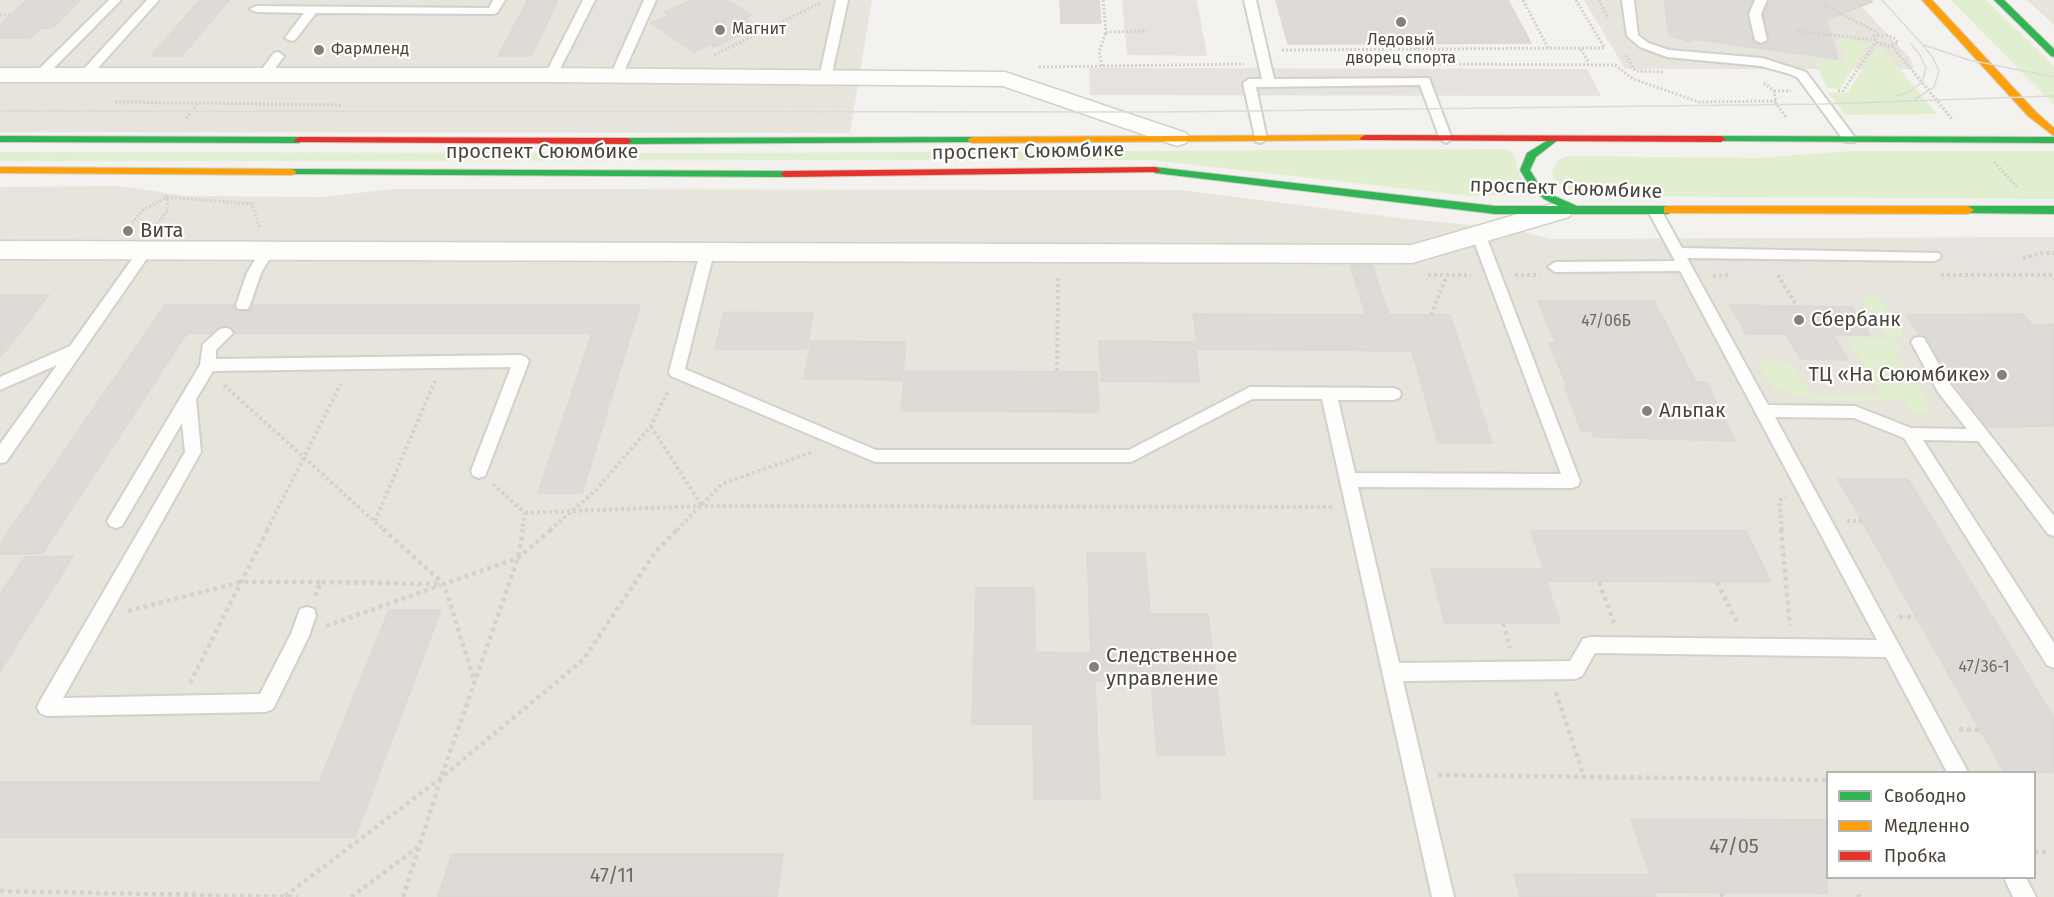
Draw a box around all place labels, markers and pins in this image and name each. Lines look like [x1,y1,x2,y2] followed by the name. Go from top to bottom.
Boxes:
[1394,15,1408,29] marker: Ледовый дворец спорта
[732,20,786,40] place label: Магнит
[713,23,727,37] marker: Магнит
[1346,31,1456,69] place label: Ледовый дворец спорта
[331,40,409,60] place label: Фармленд
[312,43,326,57] marker: Фармленд
[140,219,183,243] place label: Вита
[121,224,135,238] marker: Вита
[1811,308,1901,332] place label: Сбербанк
[1792,313,1806,327] marker: Сбербанк
[1808,363,1990,387] place label: ТЦ «На Сююмбике»
[1995,368,2009,382] marker: ТЦ «На Сююмбике»
[1659,399,1725,423] place label: Альпак
[1640,404,1654,418] marker: Альпак
[1106,644,1238,691] place label: Следственное управление
[1087,660,1101,674] marker: Следственное управление

